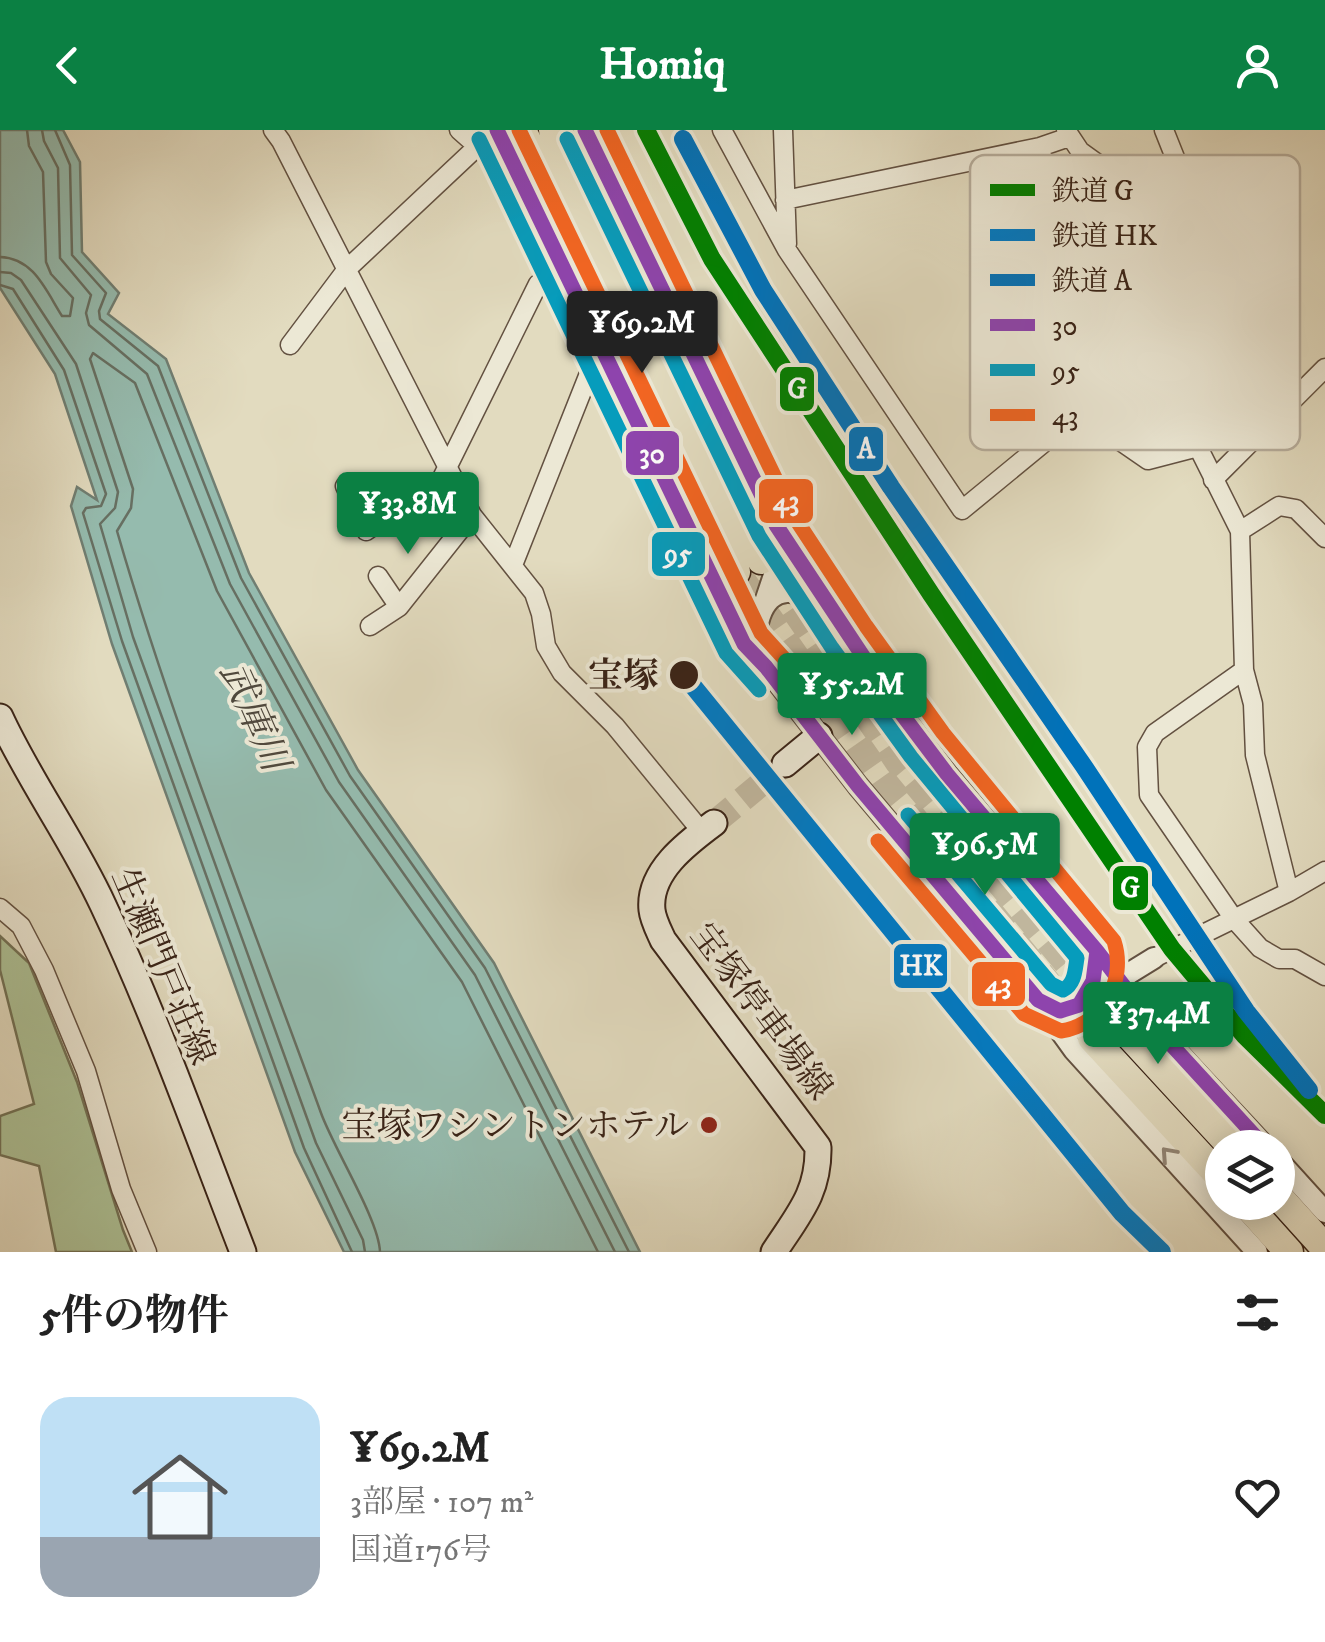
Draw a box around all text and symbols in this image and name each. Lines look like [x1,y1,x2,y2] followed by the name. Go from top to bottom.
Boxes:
[599,37,726,93] text: Homiq
[40,38,95,93] icon: back
[1230,38,1285,93] icon: person
[970,155,1300,450] legend
[1052,174,1134,209] text: 鉄道 G
[1052,219,1158,254] text: 鉄道 HK
[1052,264,1133,299] text: 鉄道 A
[561,291,723,376] pin: ¥69.2M
[589,303,695,343] text: ¥69.2M
[1052,309,1078,344] text: 30
[1050,354,1080,389] text: 95
[778,365,816,413] line badge: G
[787,372,807,407] text: G
[1052,399,1079,434] text: 43
[847,425,885,473] line badge: A
[624,429,681,477] line badge: 30
[856,432,876,467] text: A
[639,437,665,472] text: 30
[327,472,489,557] pin: ¥33.8M
[757,477,815,525] line badge: 43
[359,484,457,524] text: ¥33.8M
[773,484,799,519] text: 43
[650,530,707,578] line badge: 95
[662,537,692,572] text: 95
[771,653,933,738] pin: ¥55.2M
[208,655,300,782] water label: 武庫川
[588,655,658,699] place label: 宝塚
[667,658,701,692] marker: 宝塚
[800,665,904,705] text: ¥55.2M
[904,813,1066,898] pin: ¥96.5M
[932,825,1038,865] text: ¥96.5M
[101,862,223,1072] street label: 生瀬門戸荘線
[1111,864,1150,912] line badge: G
[1120,871,1140,906] text: G
[680,915,841,1109] street label: 宝塚停車場線
[892,942,949,990] line badge: HK
[899,949,944,984] text: HK
[970,960,1027,1008] line badge: 43
[985,967,1011,1002] text: 43
[1077,982,1239,1067] pin: ¥37.4M
[1105,994,1211,1034] text: ¥37.4M
[342,1105,689,1149] place label: 宝塚ワシントンホテル
[698,1114,720,1136] marker: 宝塚ワシントンホテル
[1205,1130,1295,1220] map controls
[1205,1130,1295,1220] button: layers
[1162,1147,1180,1166] one-way arrow
[1230,1285,1285,1340] icon: filters
[40,1291,229,1343] text: 5件の物件
[350,1423,490,1475] text: ¥69.2M
[120,1437,240,1557] icon: home
[1230,1470,1285,1525] icon: heart
[350,1483,533,1523] text: 3部屋 · 107 m²
[350,1531,491,1571] text: 国道176号

